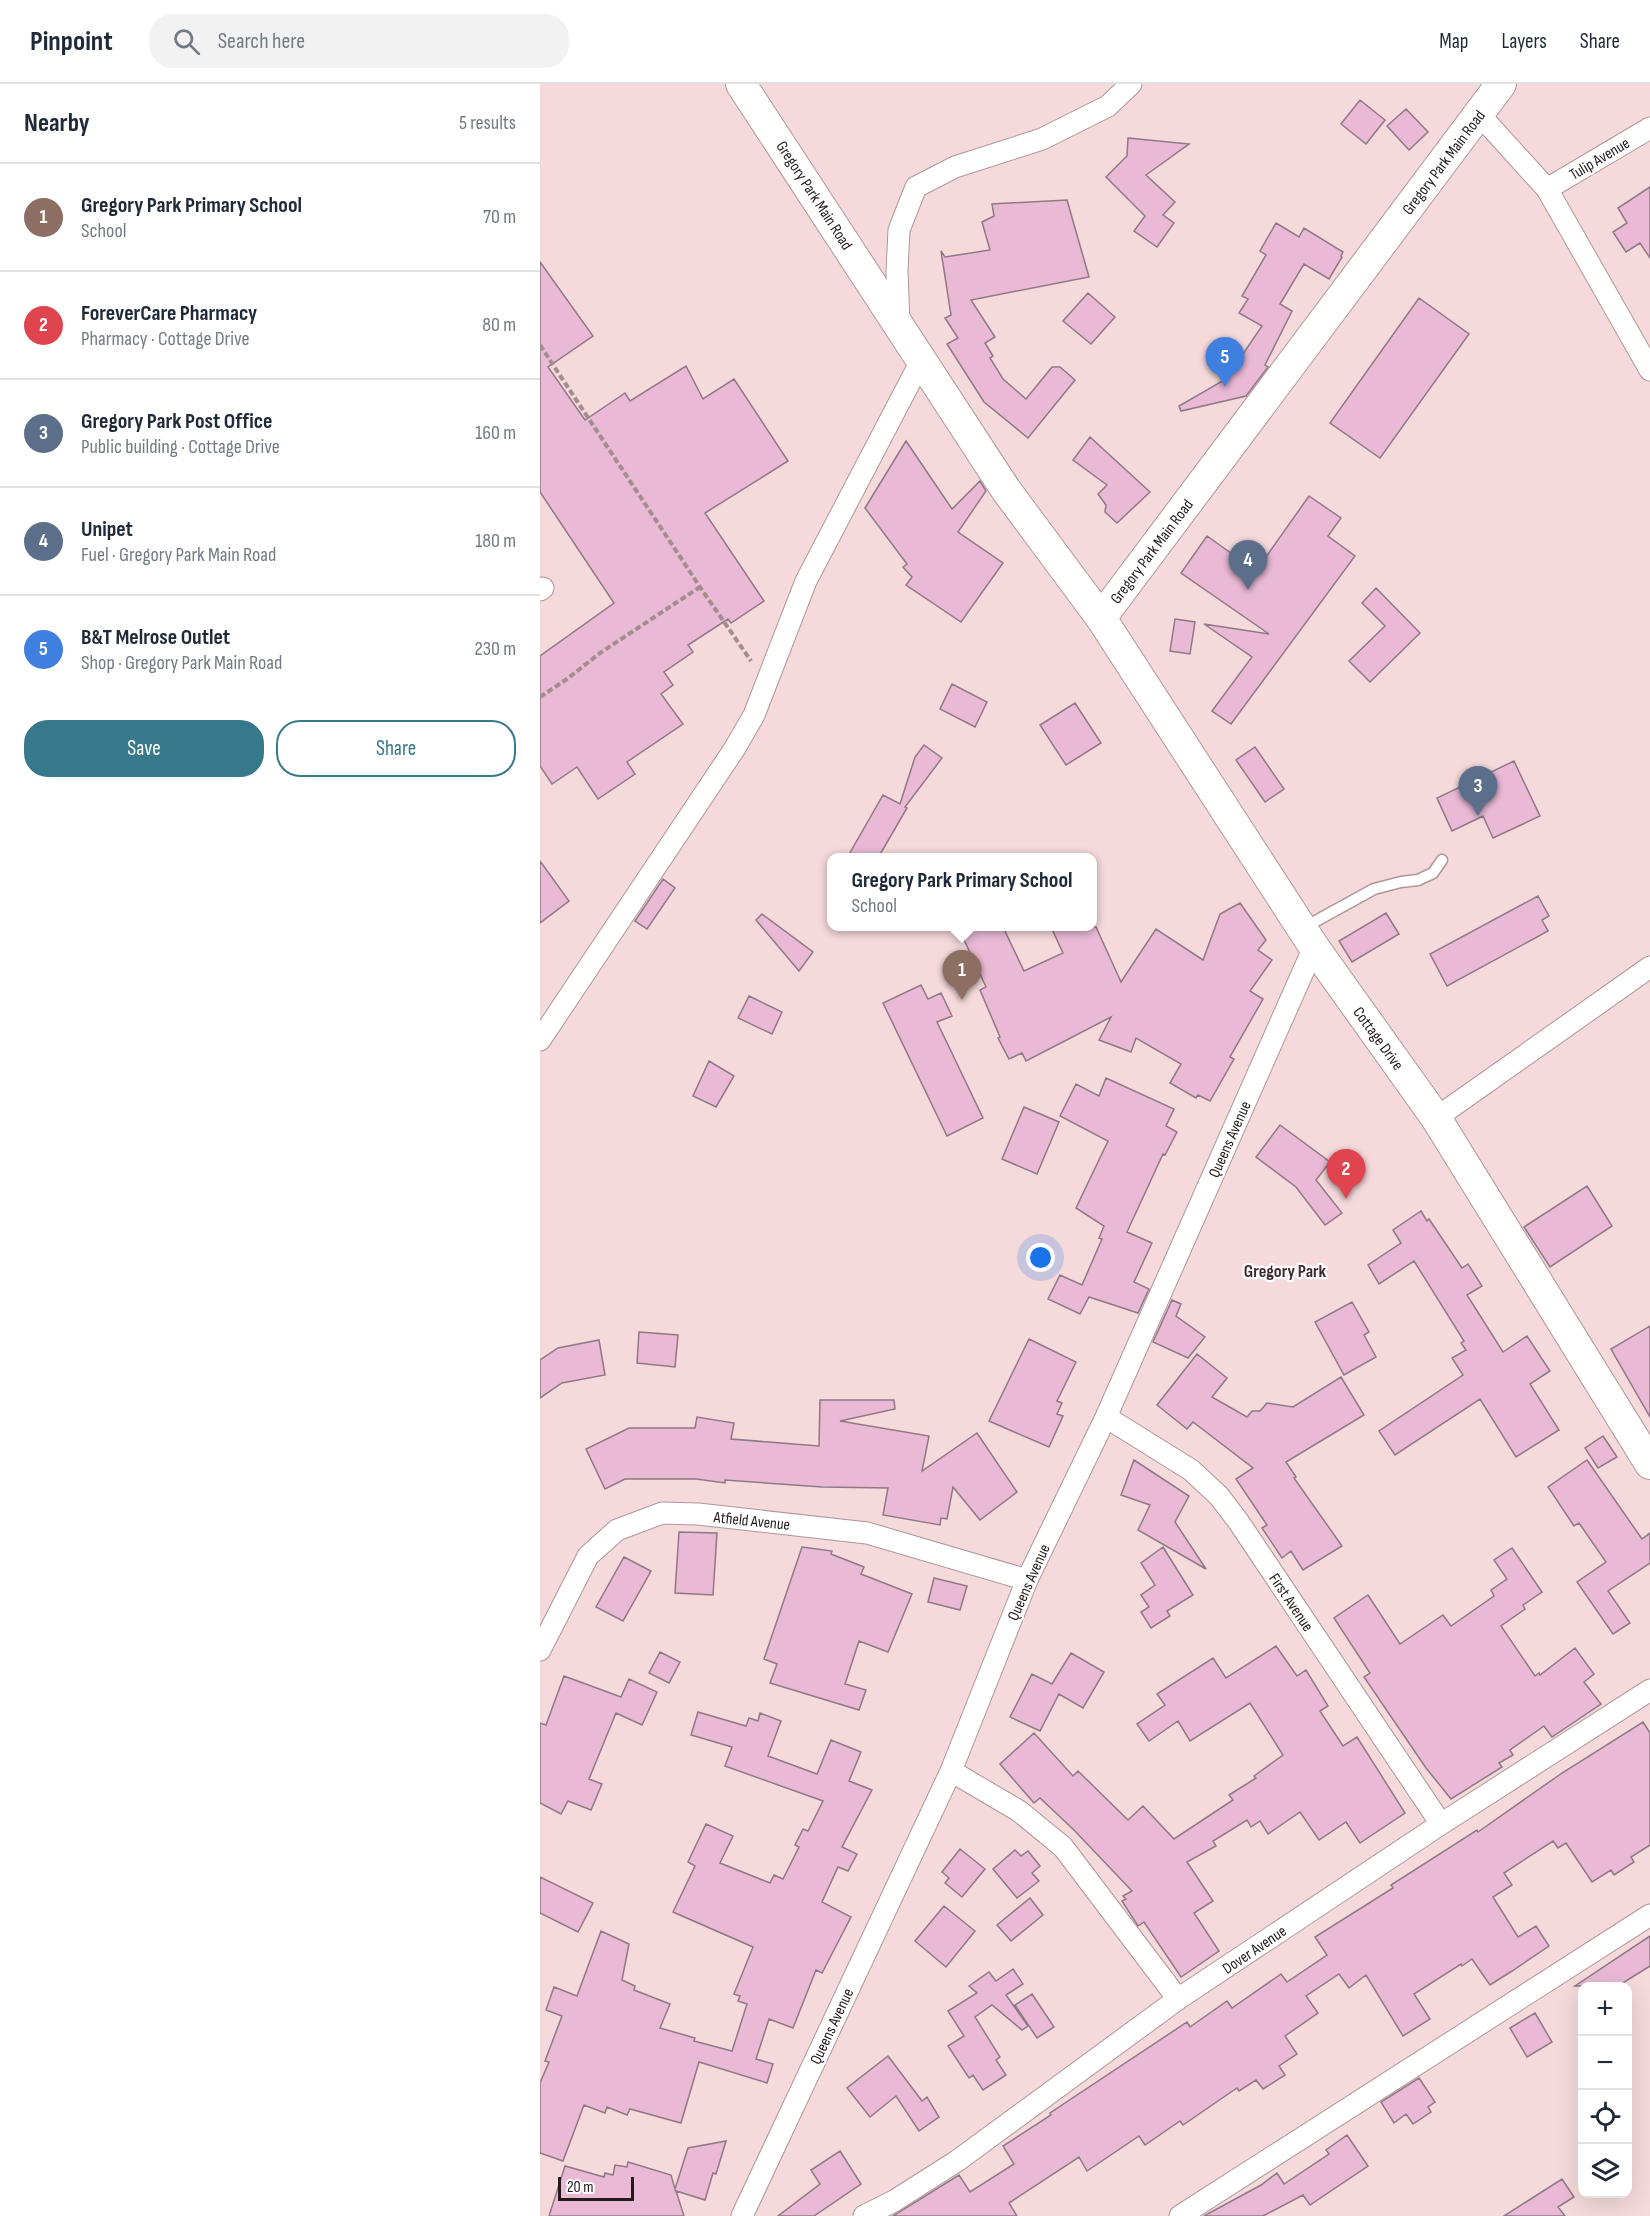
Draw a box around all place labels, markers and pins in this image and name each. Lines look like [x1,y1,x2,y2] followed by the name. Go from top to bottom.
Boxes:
[1206,338,1244,387] pin: 5
[1228,540,1268,590] pin: 4
[1458,766,1498,816] pin: 3
[942,950,982,1000] pin: 1
[1326,1150,1366,1199] pin: 2

